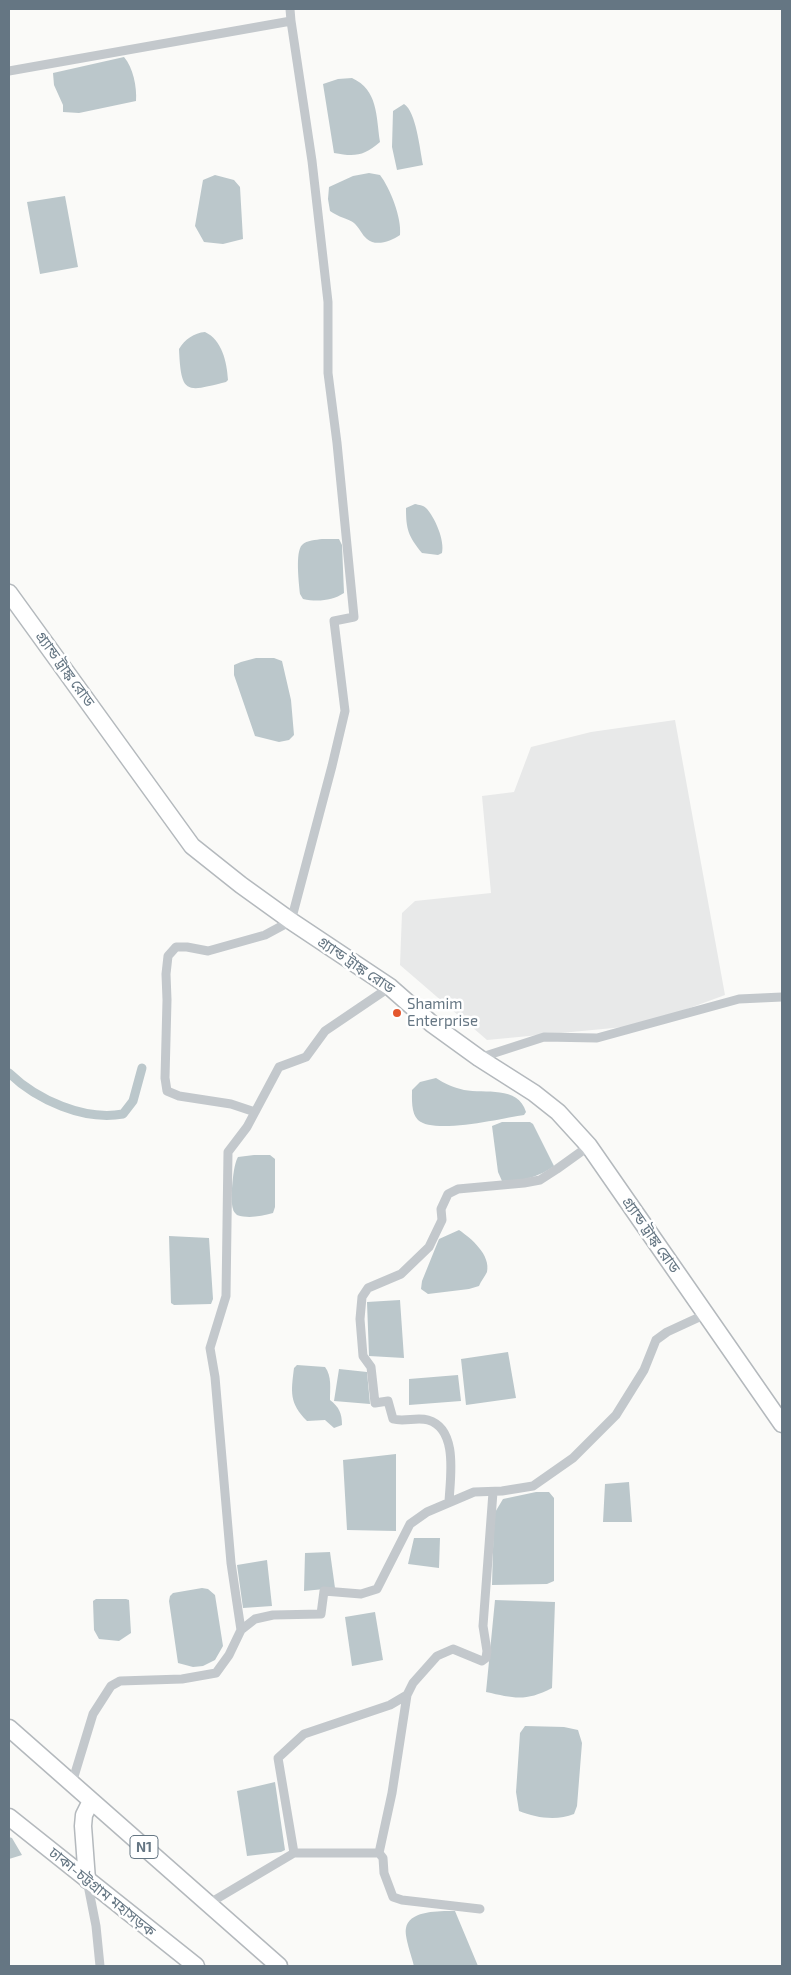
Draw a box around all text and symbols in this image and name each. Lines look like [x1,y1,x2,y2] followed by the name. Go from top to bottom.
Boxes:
[32,628,98,710] street label: গ্র্যান্ড ট্রাঙ্ক রোড
[314,933,398,997] street label: গ্র্যান্ড ট্রাঙ্ক রোড
[407,995,478,1030] place label: Shamim Enterprise
[391,1007,403,1019] marker: Shamim Enterprise
[618,1193,684,1277] street label: গ্র্যান্ড ট্রাঙ্ক রোড
[130,1835,158,1858] road number: N1
[45,1844,159,1940] street label: ঢাকা-চট্টগ্রাম মহাসড়ক

